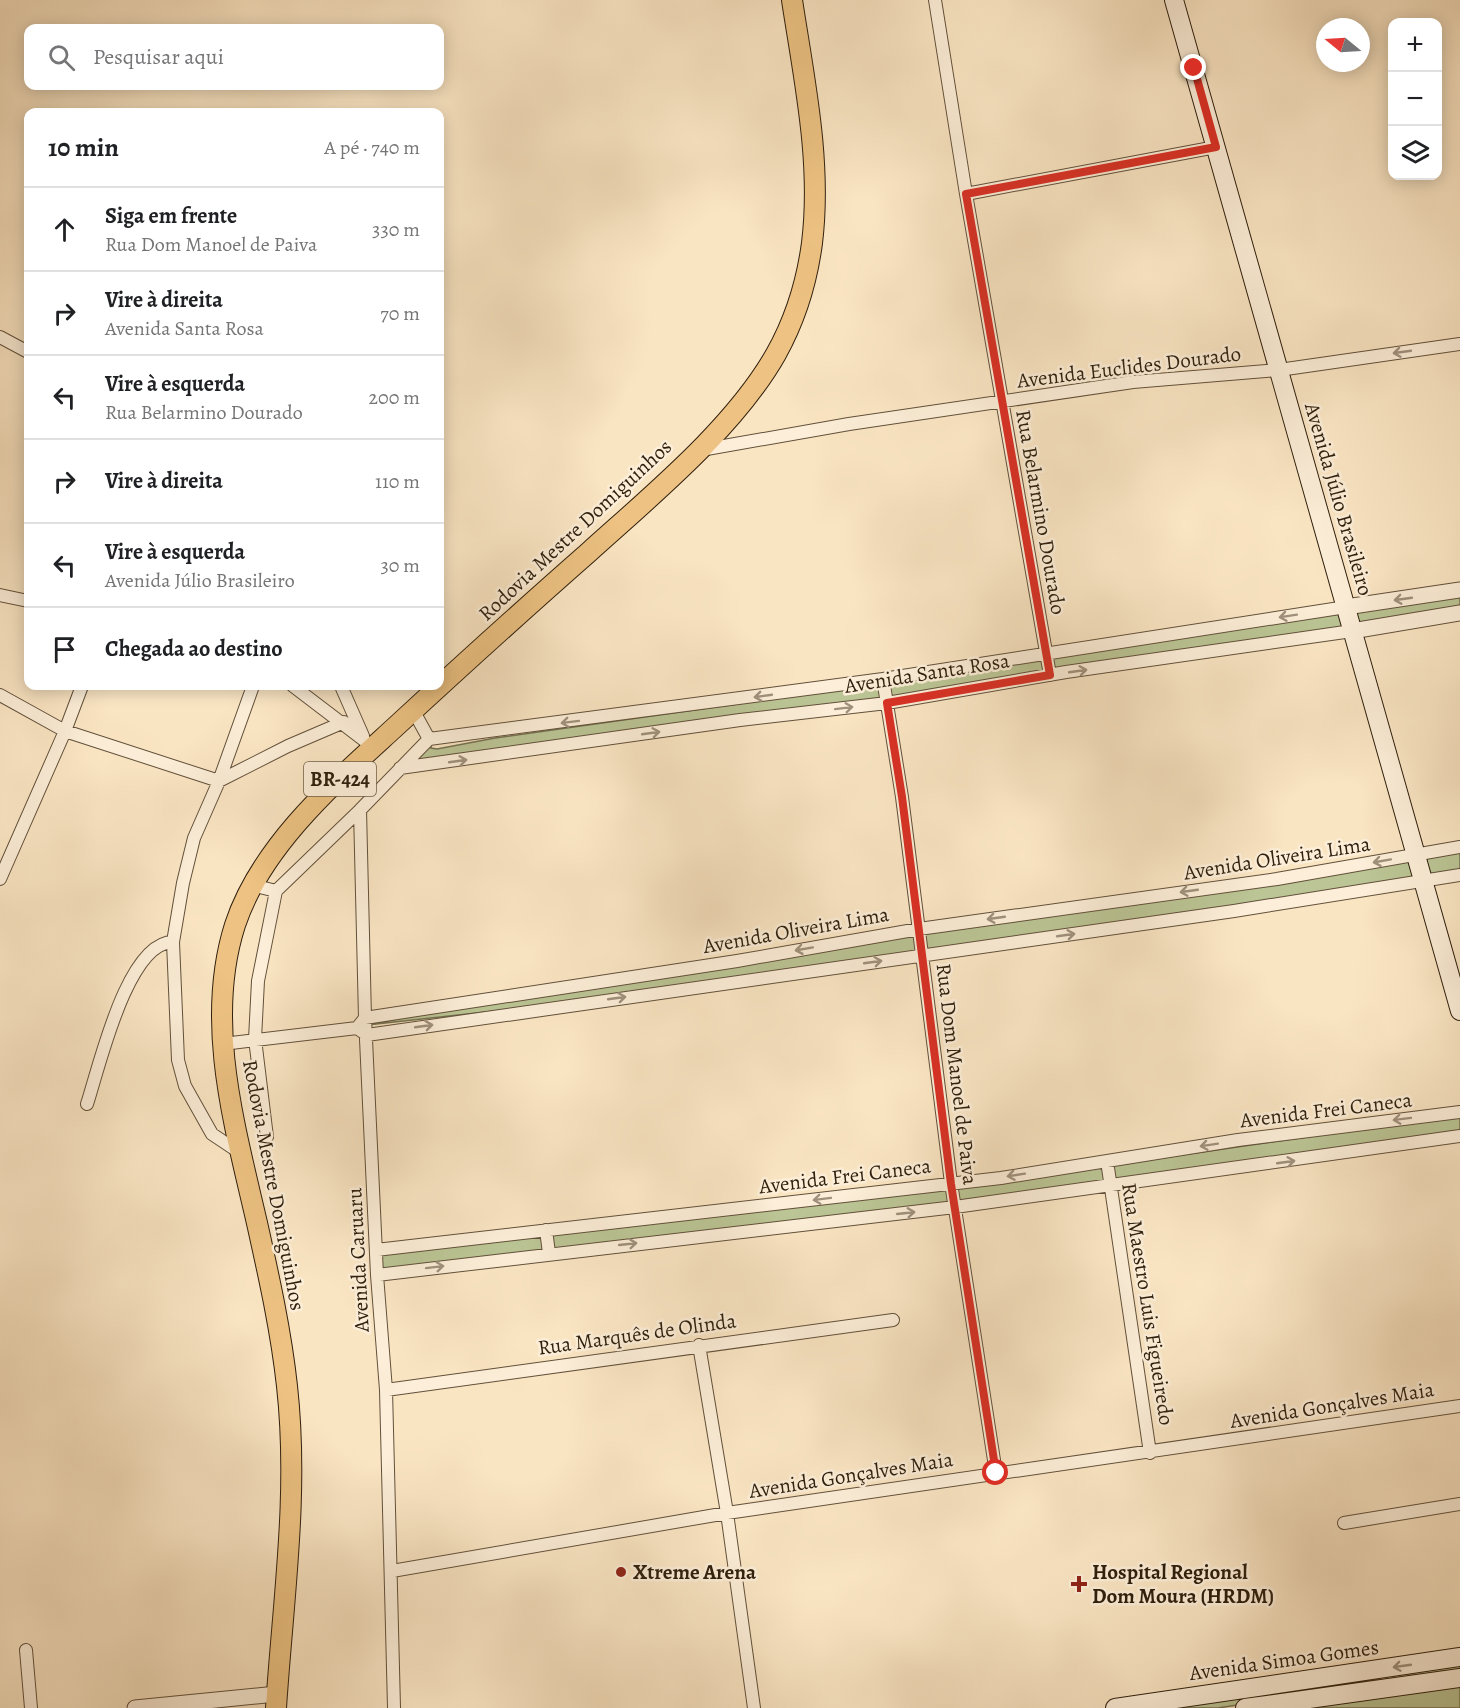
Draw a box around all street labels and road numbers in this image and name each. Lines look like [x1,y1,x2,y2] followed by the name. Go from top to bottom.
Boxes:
[1014,339,1243,395] street label: Avenida Euclides Dourado
[1298,398,1380,599] street label: Avenida Júlio Brasileiro
[1009,407,1073,617] street label: Rua Belarmino Dourado
[472,433,678,627] street label: Rodovia Mestre Domiguinhos
[842,646,1012,700] street label: Avenida Santa Rosa
[304,762,376,796] road number: BR-424
[1181,829,1372,887] street label: Avenida Oliveira Lima
[700,900,891,960] street label: Avenida Oliveira Lima
[930,962,985,1187] street label: Rua Dom Manoel de Paiva
[236,1057,312,1313] street label: Rodovia Mestre Domiguinhos
[1237,1086,1414,1135] street label: Avenida Frei Caneca
[756,1152,933,1201] street label: Avenida Frei Caneca
[1115,1181,1181,1427] street label: Rua Maestro Luis Figueiredo
[340,1187,376,1334] street label: Avenida Caruaru
[536,1306,738,1362] street label: Rua Marquês de Olinda
[1227,1375,1436,1435] street label: Avenida Gonçalves Maia
[746,1445,955,1505] street label: Avenida Gonçalves Maia
[1186,1633,1381,1687] street label: Avenida Simoa Gomes

